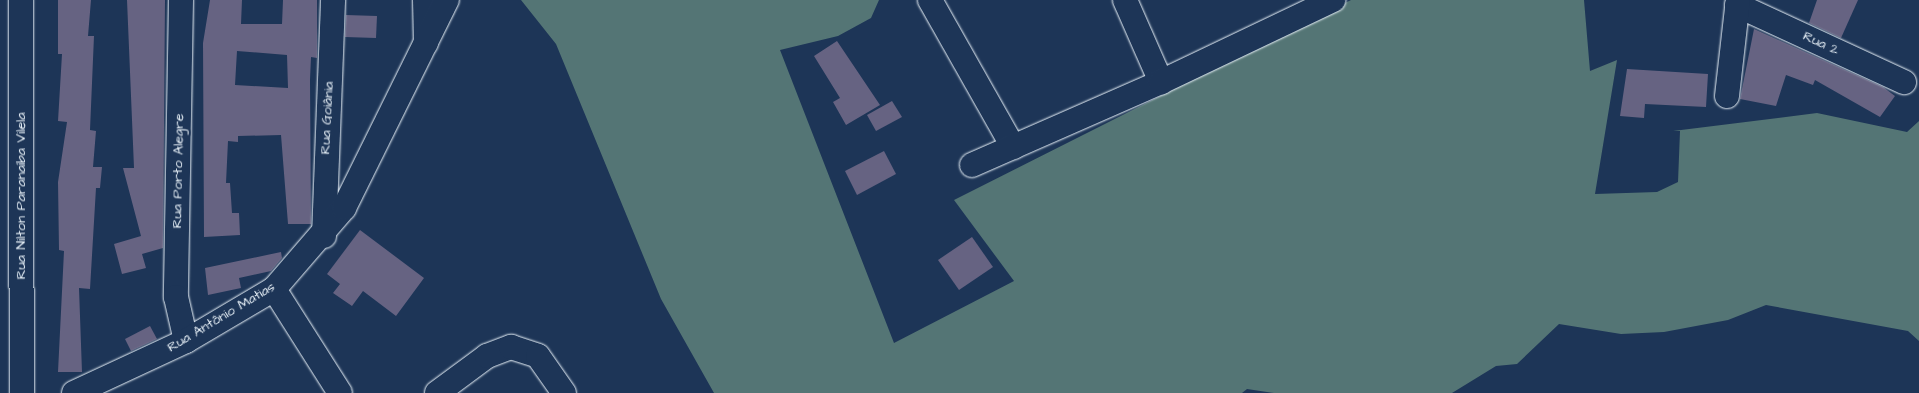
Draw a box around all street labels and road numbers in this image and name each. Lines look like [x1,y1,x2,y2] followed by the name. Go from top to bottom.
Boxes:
[1800,27,1842,59] street label: Rua 2
[317,81,337,155] street label: Rua Goiânia
[13,113,29,279] street label: Rua Nilton Paranaíba Vilela
[169,113,187,229] street label: Rua Porto Alegre
[164,278,278,356] street label: Rua Antônio Matias

